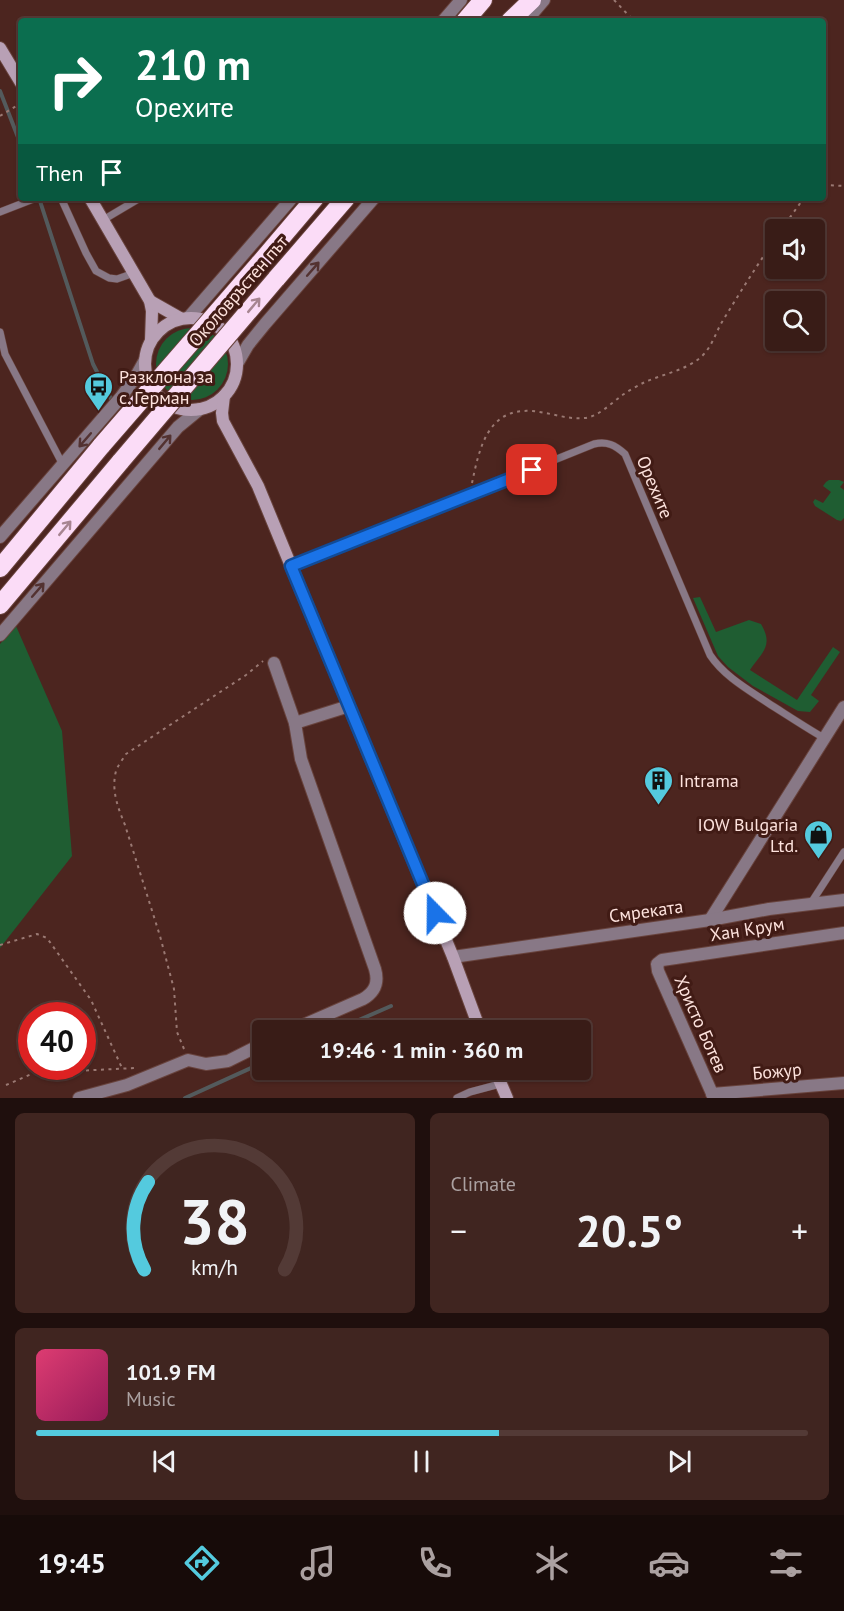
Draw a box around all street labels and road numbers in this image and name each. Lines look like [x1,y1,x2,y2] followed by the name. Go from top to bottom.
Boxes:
[184,230,293,351] street label: Околовръстен път
[632,452,678,522] street label: Орехите
[608,894,684,928] street label: Смреката
[708,912,786,946] street label: Хан Крум
[669,972,733,1076] street label: Христо Ботев
[751,1057,803,1085] street label: Божур

